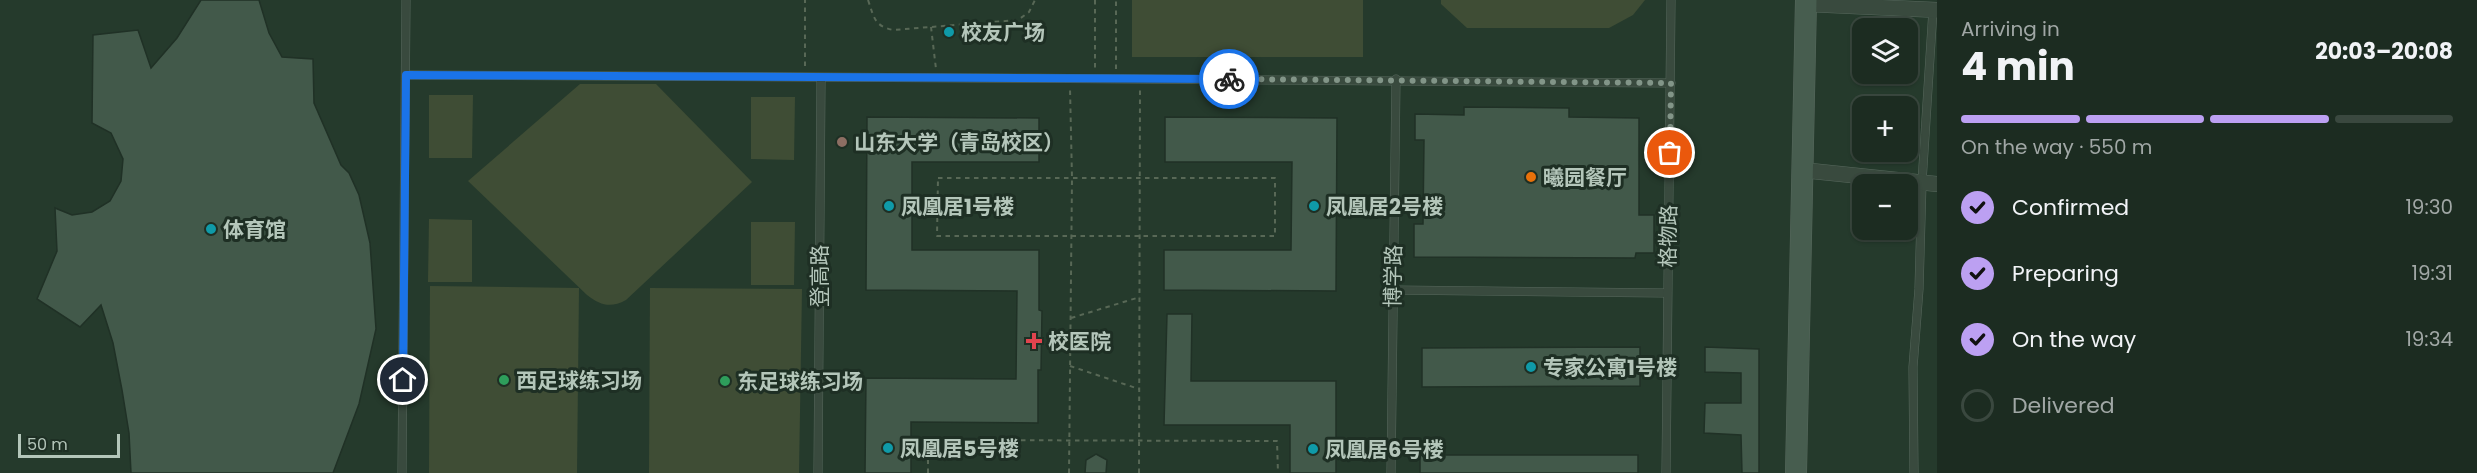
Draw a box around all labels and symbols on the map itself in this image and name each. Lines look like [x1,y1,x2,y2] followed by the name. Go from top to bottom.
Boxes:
[961,18,1045,47] place label: 校友广场
[942,25,956,39] marker: 校友广场
[1199,49,1259,109] courier
[1644,127,1695,178] pin
[854,128,1064,157] place label: 山东大学（青岛校区）
[835,135,849,149] marker: 山东大学（青岛校区）
[1543,163,1627,192] place label: 曦园餐厅
[1524,170,1538,184] marker: 曦园餐厅
[901,192,1014,221] place label: 凤凰居1号楼
[1326,192,1443,221] place label: 凤凰居2号楼
[882,199,896,213] marker: 凤凰居1号楼
[1307,199,1321,213] marker: 凤凰居2号楼
[1653,204,1683,268] street label: 格物路
[223,215,286,244] place label: 体育馆
[204,222,218,236] marker: 体育馆
[1378,244,1408,308] street label: 博学路
[805,245,834,308] street label: 登高路
[1048,327,1111,356] place label: 校医院
[1025,332,1043,350] marker: 校医院
[1543,353,1677,382] place label: 专家公寓1号楼
[377,354,428,405] pin
[1524,360,1538,374] marker: 专家公寓1号楼
[516,366,642,395] place label: 西足球练习场
[737,367,863,396] place label: 东足球练习场
[497,373,511,387] marker: 西足球练习场
[718,374,732,388] marker: 东足球练习场
[18,431,120,458] scale bar
[900,434,1019,463] place label: 凤凰居5号楼
[1325,435,1443,464] place label: 凤凰居6号楼
[881,441,895,455] marker: 凤凰居5号楼
[1306,442,1320,456] marker: 凤凰居6号楼

